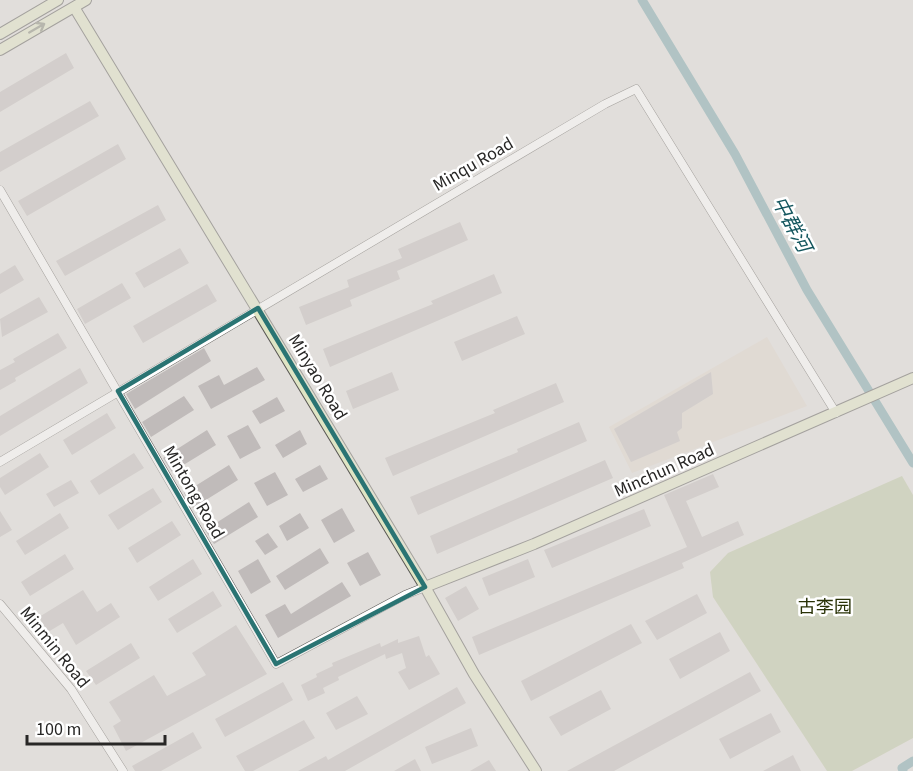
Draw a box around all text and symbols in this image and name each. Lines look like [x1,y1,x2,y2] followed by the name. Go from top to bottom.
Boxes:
[28,22,45,34] one-way arrow
[428,131,518,198] street label: Minqu Road
[765,191,819,261] water label: 中群河
[282,329,353,425] street label: Minyao Road
[610,437,718,504] street label: Minchun Road
[157,441,230,544] street label: Mintong Road
[798,595,852,620] park label: 古李园
[14,601,95,694] street label: Minmin Road
[27,708,165,746] scale bar
[36,717,81,742] text: 100 m

